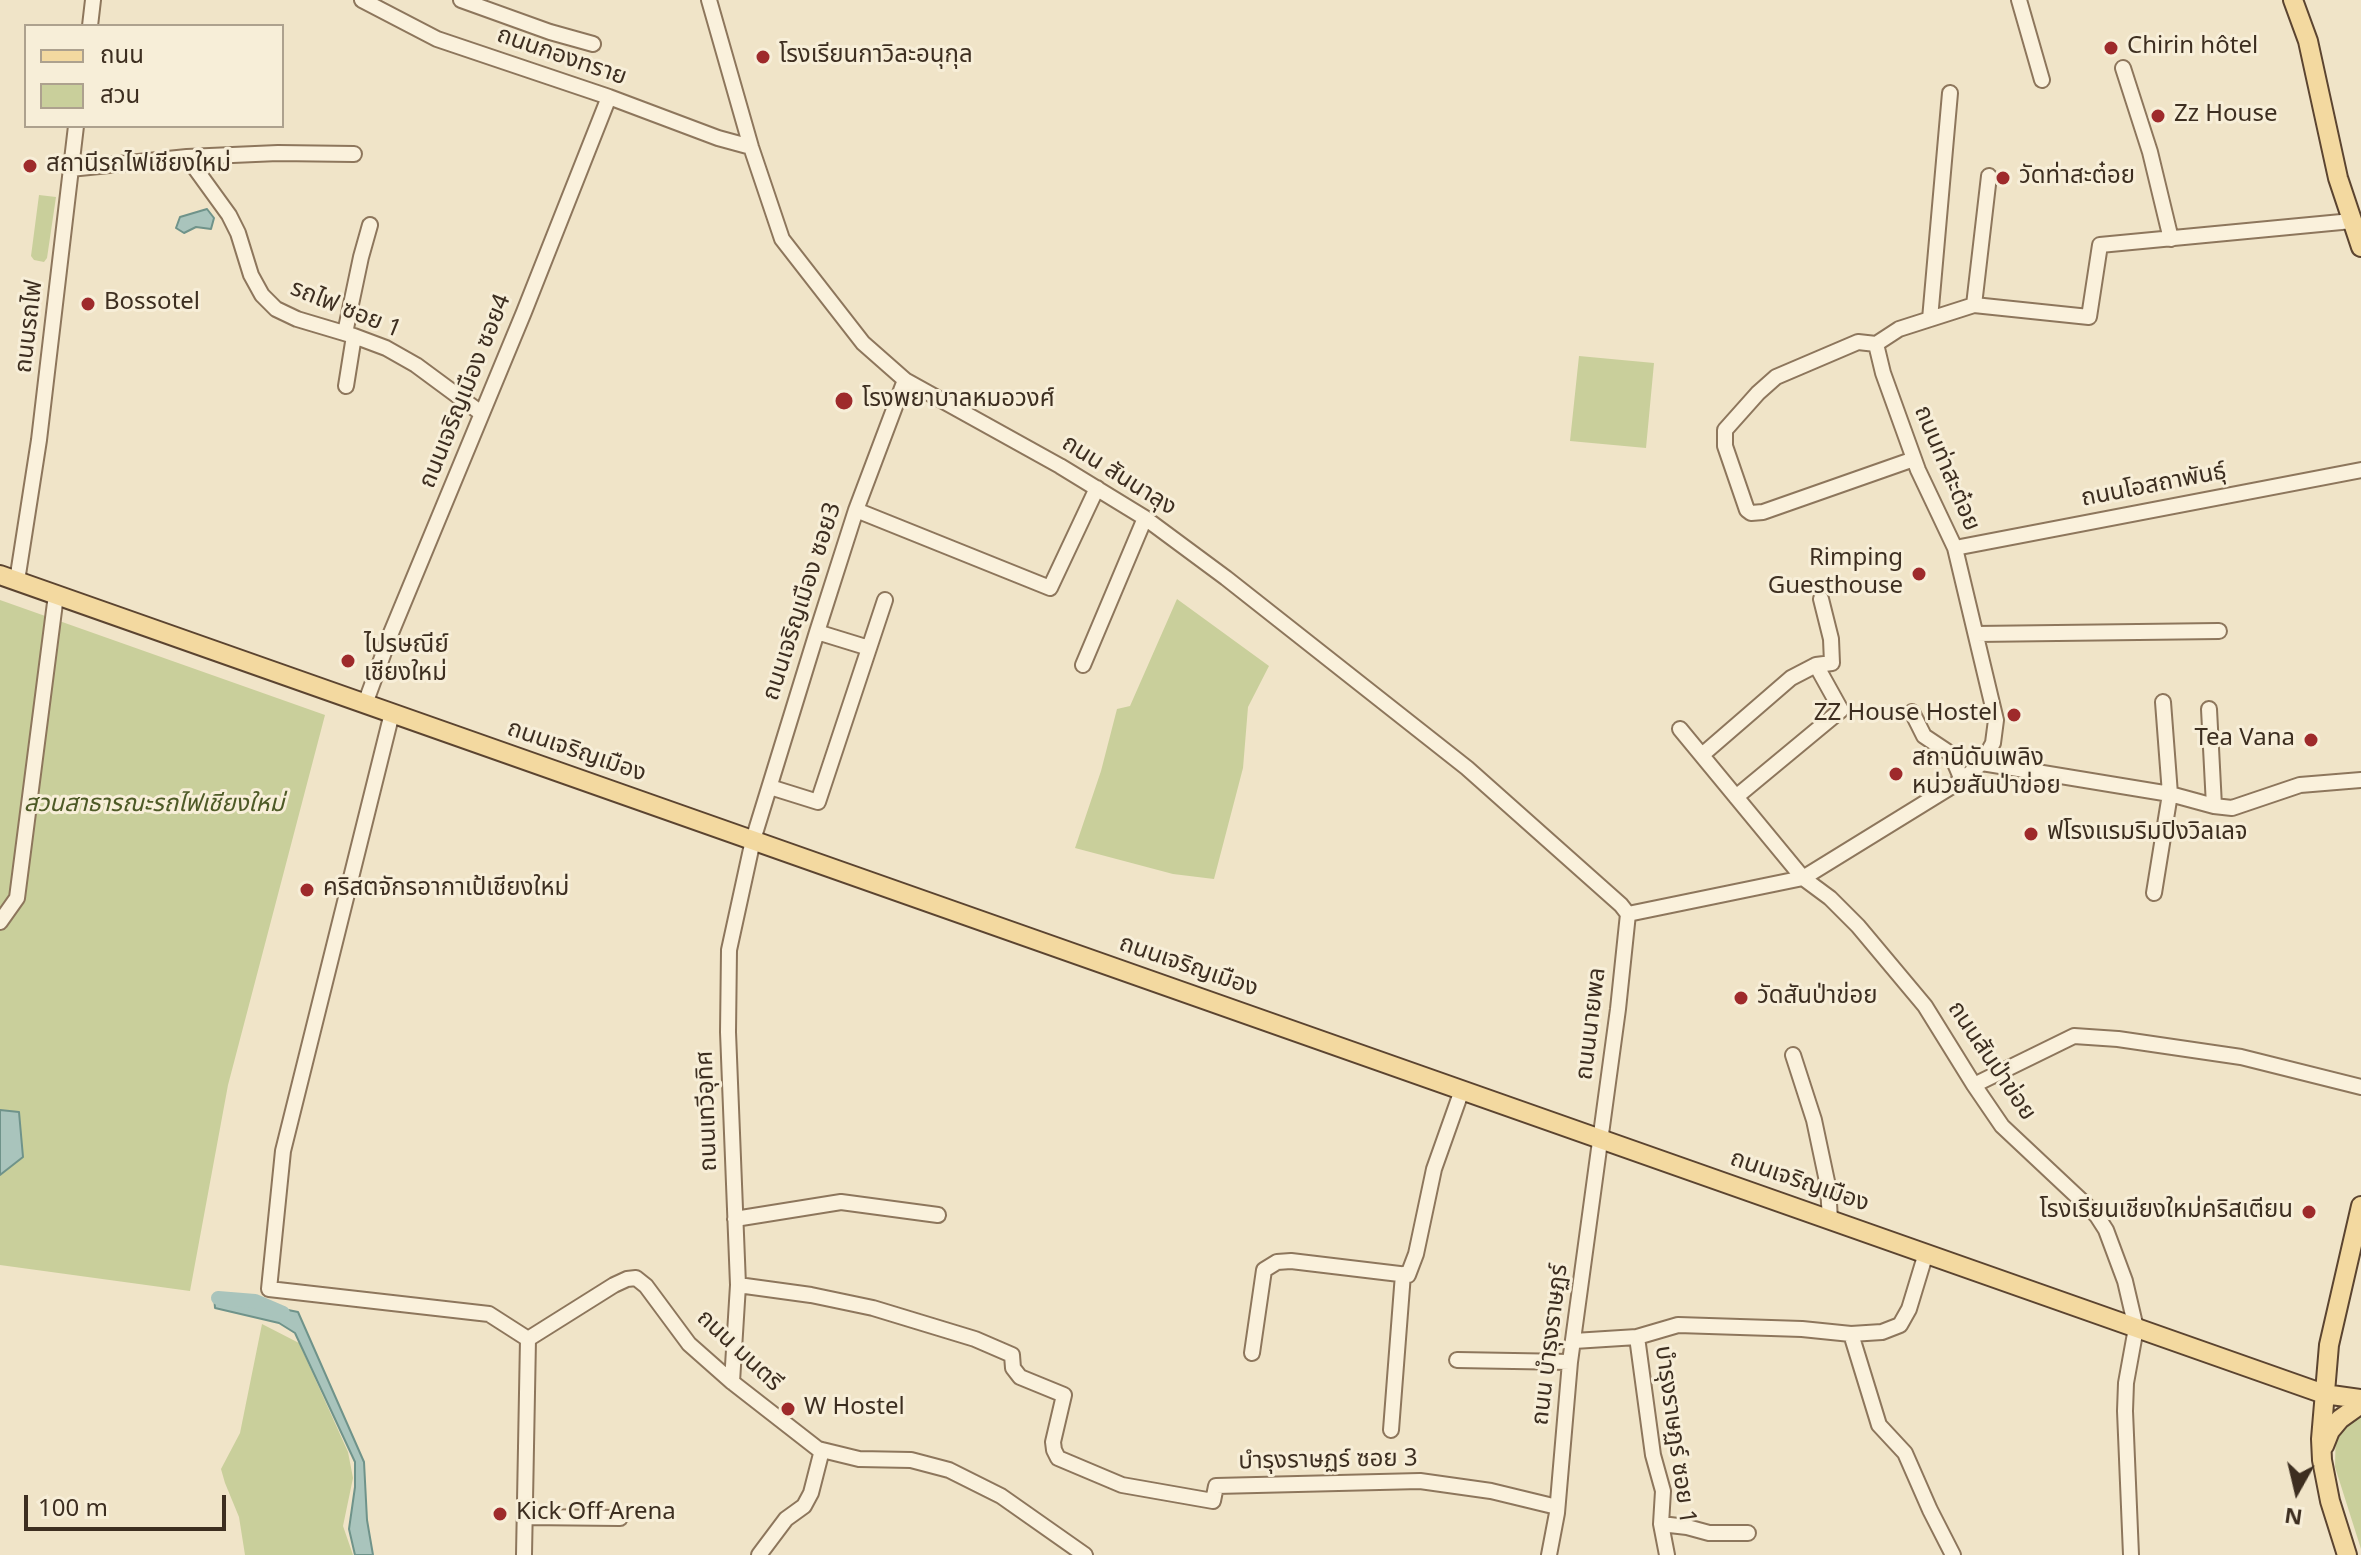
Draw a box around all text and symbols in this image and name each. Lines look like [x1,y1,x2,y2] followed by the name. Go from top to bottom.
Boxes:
[492,22,630,94] street label: ถนนกองทราย
[24,24,284,128] legend
[2127,34,2257,62] place label: Chirin hôtel
[100,38,144,74] text: ถนน
[2102,39,2120,57] marker: Chirin hôtel
[779,43,973,71] place label: โรงเรียนกาวิละอนุกุล
[754,48,772,66] marker: โรงเรียนกาวิละอนุกุล
[100,78,140,114] text: สวน
[2174,102,2276,130] place label: Zz House
[2149,107,2167,125] marker: Zz House
[46,152,231,180] place label: สถานีรถไฟเชียงใหม่
[21,157,39,175] marker: สถานีรถไฟเชียงใหม่
[2019,164,2135,192] place label: วัดท่าสะต๋อย
[1994,169,2012,187] marker: วัดท่าสะต๋อย
[286,276,404,346] street label: รถไฟ ซอย 1
[11,279,51,375] street label: ถนนรถไฟ
[104,290,199,318] place label: Bossotel
[415,292,519,492] street label: ถนนเจริญเมือง ซอย4
[79,295,97,313] marker: Bossotel
[862,387,1055,415] place label: โรงพยาบาลหมอวงศ์
[833,390,855,412] marker: โรงพยาบาลหมอวงศ์
[1906,402,1984,536] street label: ถนนท่าสะต๋อย
[1056,431,1180,523] street label: ถนน สันนาลุง
[2079,459,2229,515] street label: ถนนโอสถาพันธุ์
[759,500,849,704] street label: ถนนเจริญเมือง ซอย3
[1771,546,1903,602] place label: Rimping Guesthouse
[1910,565,1928,583] marker: Rimping Guesthouse
[364,633,449,689] place label: ไปรษณีย์ เชียงใหม่
[339,652,357,670] marker: ไปรษณีย์ เชียงใหม่
[1816,701,1998,729] place label: ZZ House Hostel
[2005,706,2023,724] marker: ZZ House Hostel
[503,716,649,790] street label: ถนนเจริญเมือง
[2196,726,2295,754] place label: Tea Vana
[2302,731,2320,749] marker: Tea Vana
[1912,746,2061,802] place label: สถานีดับเพลิง หน่วยสันป่าข่อย
[1887,765,1905,783] marker: สถานีดับเพลิง หน่วยสันป่าข่อย
[24,792,284,820] park label: สวนสาธารณะรถไฟเชียงใหม่
[2047,820,2248,848] place label: ฟโรงแรมริมปิงวิลเลจ
[2022,825,2040,843] marker: ฟโรงแรมริมปิงวิลเลจ
[323,876,569,904] place label: คริสตจักรอากาเป้เชียงใหม่
[298,881,316,899] marker: คริสตจักรอากาเป้เชียงใหม่
[1115,931,1261,1005] street label: ถนนเจริญเมือง
[1572,966,1614,1082] street label: ถนนนายพล
[1757,984,1877,1012] place label: วัดสันป่าข่อย
[1732,989,1750,1007] marker: วัดสันป่าข่อย
[1940,997,2040,1127] street label: ถนนสันป่าข่อย
[693,1050,725,1172] street label: ถนนเทวีอุทิศ
[1726,1146,1872,1220] street label: ถนนเจริญเมือง
[2040,1198,2293,1226] place label: โรงเรียนเชียงใหม่คริสเตียน
[2300,1203,2318,1221] marker: โรงเรียนเชียงใหม่คริสเตียน
[1528,1263,1576,1427] street label: ถนน บำรุงราษฏร์
[690,1305,786,1399] street label: ถนน มนตรี
[1646,1345,1700,1525] street label: บำรุงราษฏร์ ซอย 1
[804,1395,902,1423] place label: W Hostel
[779,1400,797,1418] marker: W Hostel
[1239,1446,1417,1478] street label: บำรุงราษฏร์ ซอย 3
[2257,1451,2337,1531] north arrow
[28,1479,230,1529] scale bar
[38,1491,108,1527] text: 100 m
[2282,1498,2305,1533] text: N
[516,1500,673,1528] place label: Kick Off Arena
[491,1505,509,1523] marker: Kick Off Arena

